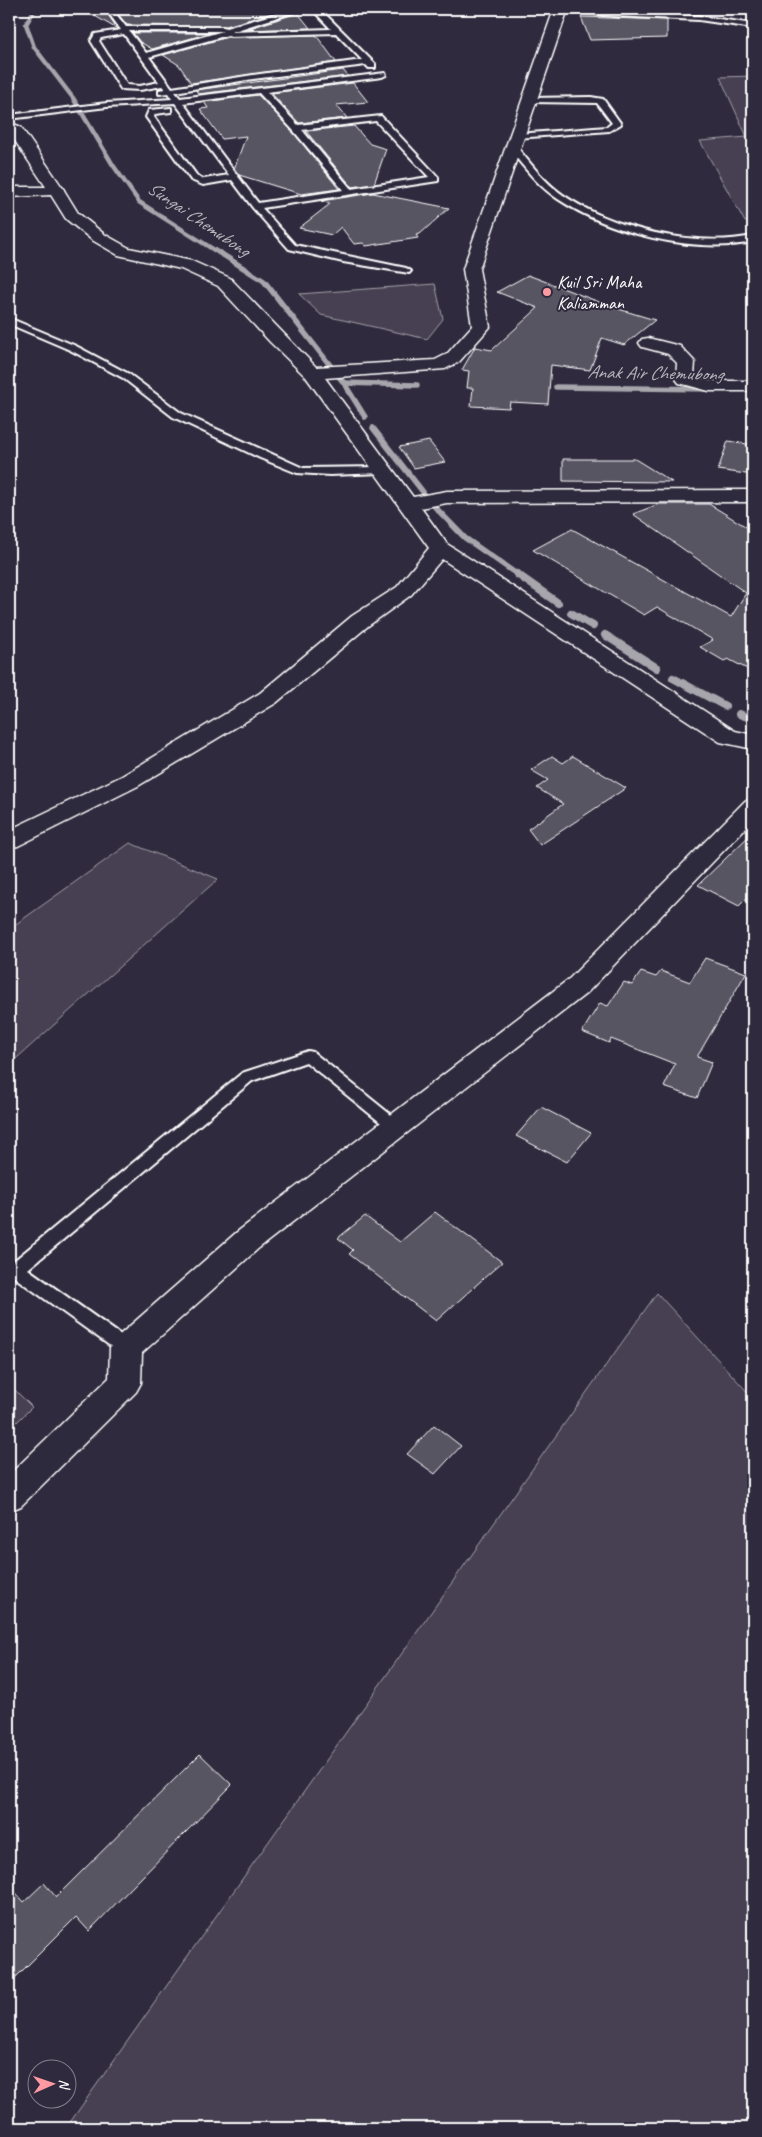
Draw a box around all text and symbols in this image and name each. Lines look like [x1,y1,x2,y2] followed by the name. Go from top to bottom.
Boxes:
[143,176,256,263] water label: Sungai Chemubong
[557,271,643,314] place label: Kuil Sri Maha Kaliamman
[541,286,553,298] marker: Kuil Sri Maha Kaliamman
[587,360,726,386] water label: Anak Air Chemubong
[28,2060,78,2110] north arrow
[56,2079,73,2091] text: N

